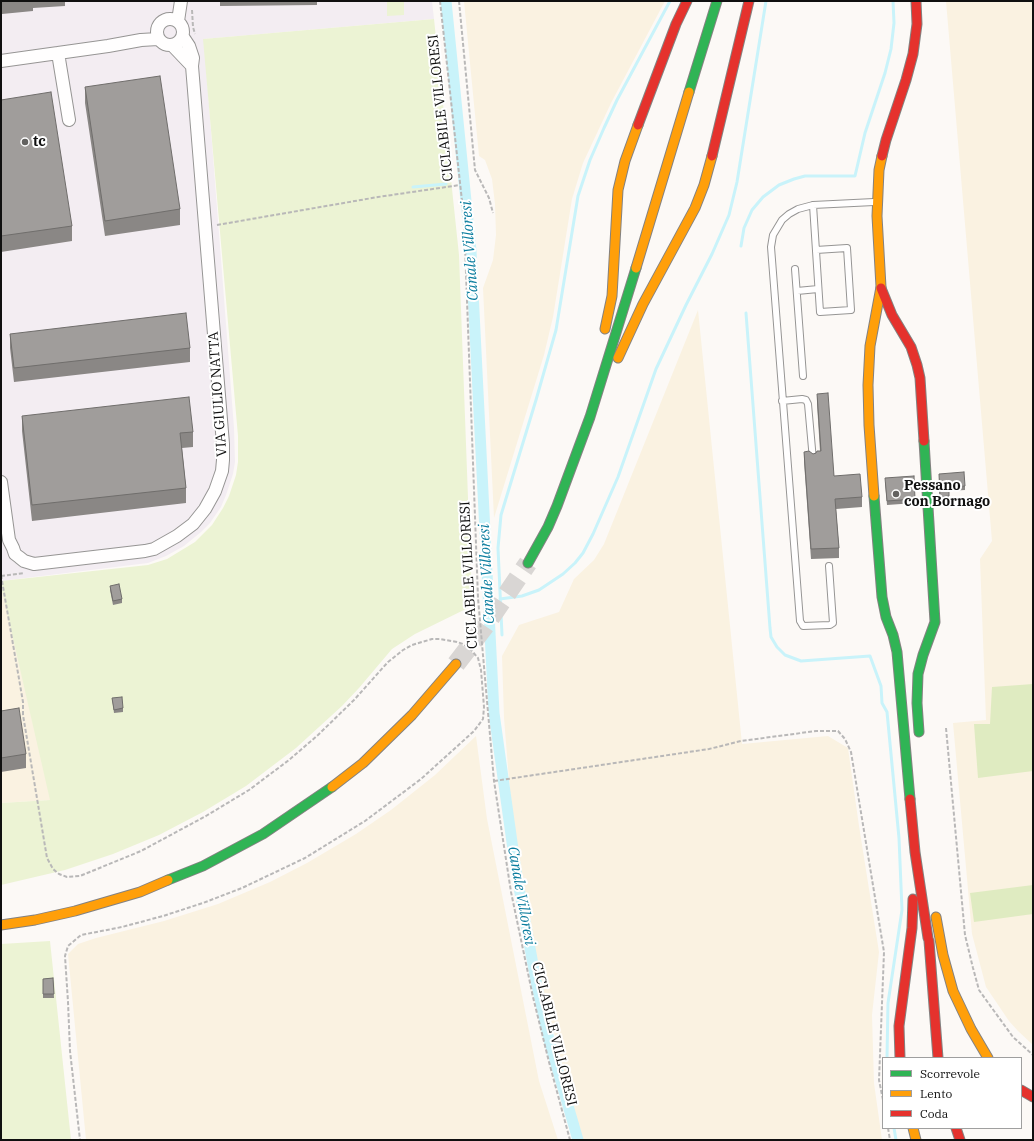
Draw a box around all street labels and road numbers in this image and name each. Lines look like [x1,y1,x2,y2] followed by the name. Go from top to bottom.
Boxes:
[425,34,457,182] street label: CICLABILE VILLORESI
[205,331,231,457] street label: VIA GIULIO NATTA
[457,501,481,649] street label: CICLABILE VILLORESI
[528,960,580,1108] street label: CICLABILE VILLORESI

